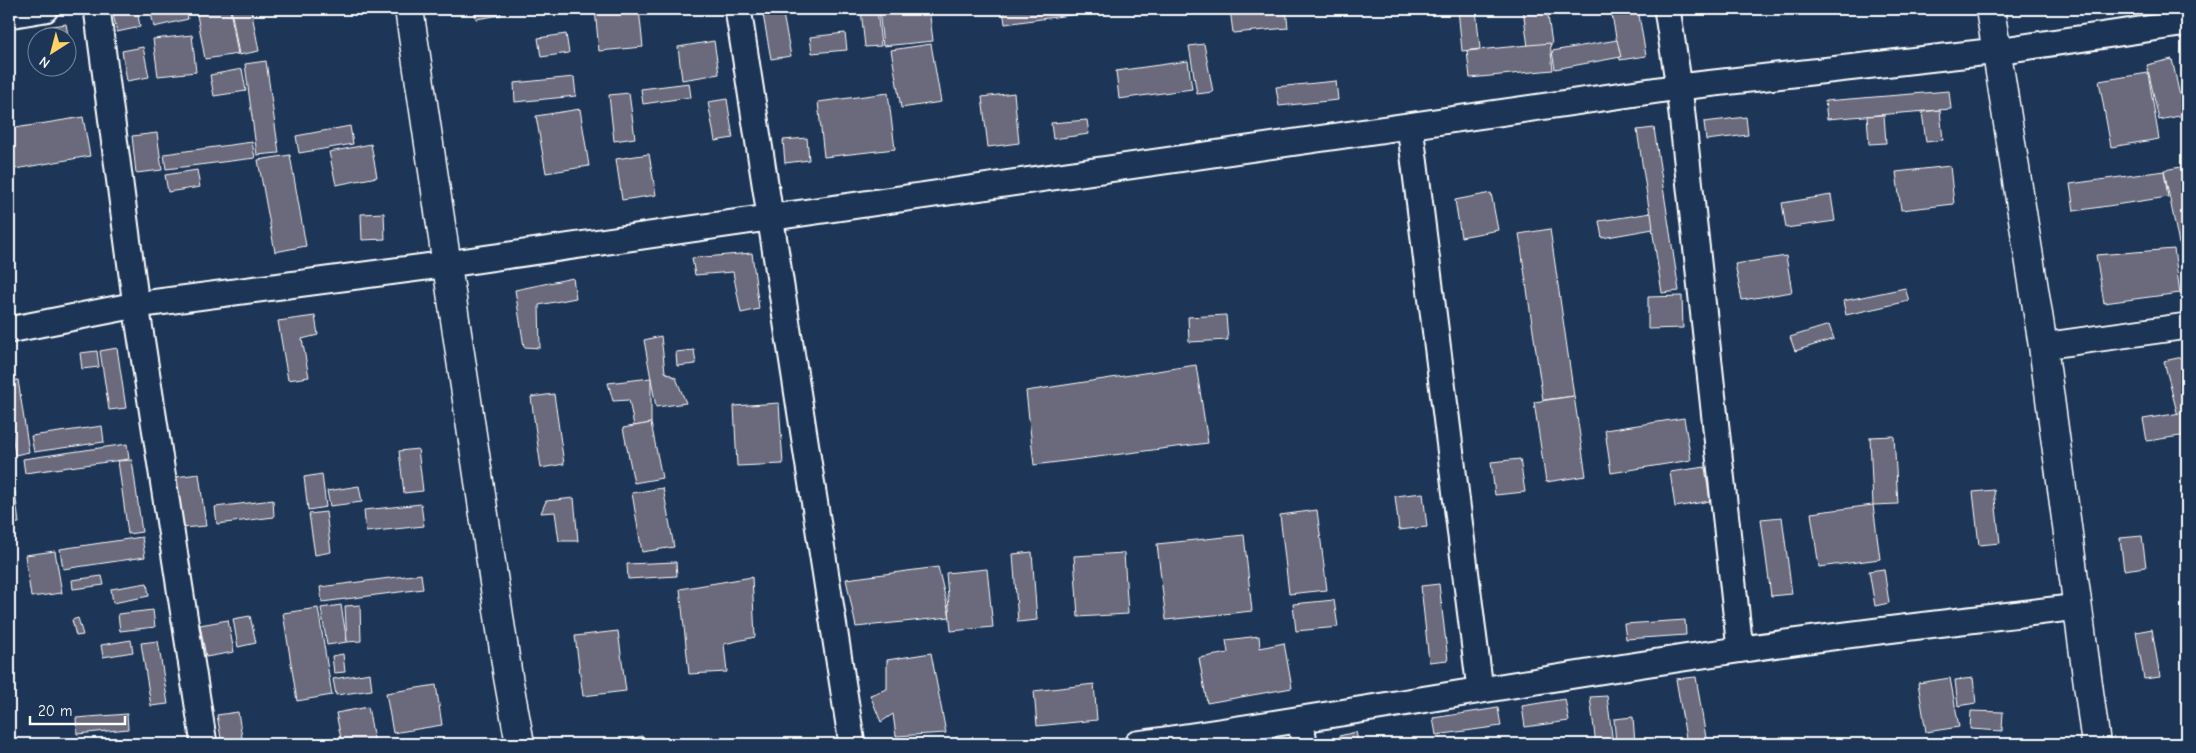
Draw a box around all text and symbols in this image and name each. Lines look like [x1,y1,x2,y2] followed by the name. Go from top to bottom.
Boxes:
[28,28,78,78] north arrow
[36,53,53,72] text: N
[30,693,125,725] scale bar
[38,702,72,720] text: 20 m

